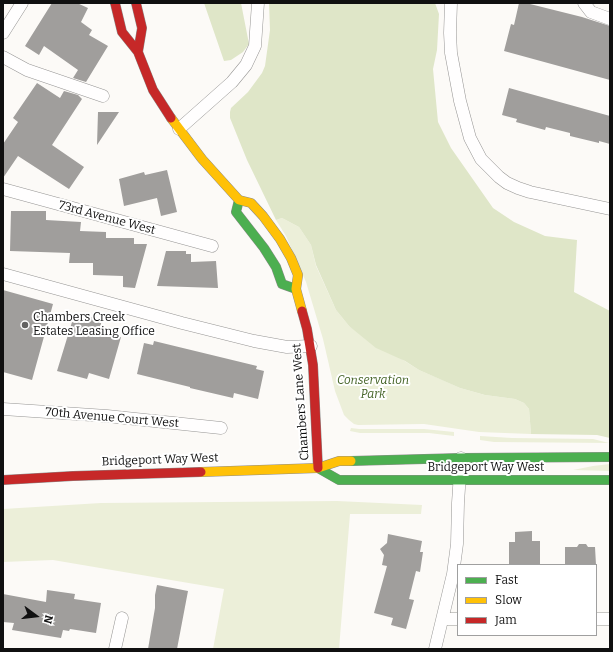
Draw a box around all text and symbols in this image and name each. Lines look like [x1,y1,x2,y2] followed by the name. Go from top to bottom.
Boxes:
[57,198,157,238] street label: 73rd Avenue West
[33,311,155,339] place label: Chambers Creek Estates Leasing Office
[20,320,30,330] marker: Chambers Creek Estates Leasing Office
[290,343,312,461] street label: Chambers Lane West
[337,374,409,402] park label: Conservation Park
[45,405,179,431] street label: 70th Avenue Court West
[101,451,219,469] street label: Bridgeport Way West
[428,461,544,475] street label: Bridgeport Way West
[457,564,597,636] legend
[495,573,518,587] text: Fast
[495,593,522,607] text: Slow
[16,596,56,636] north arrow
[41,613,55,625] text: N
[495,613,517,627] text: Jam

